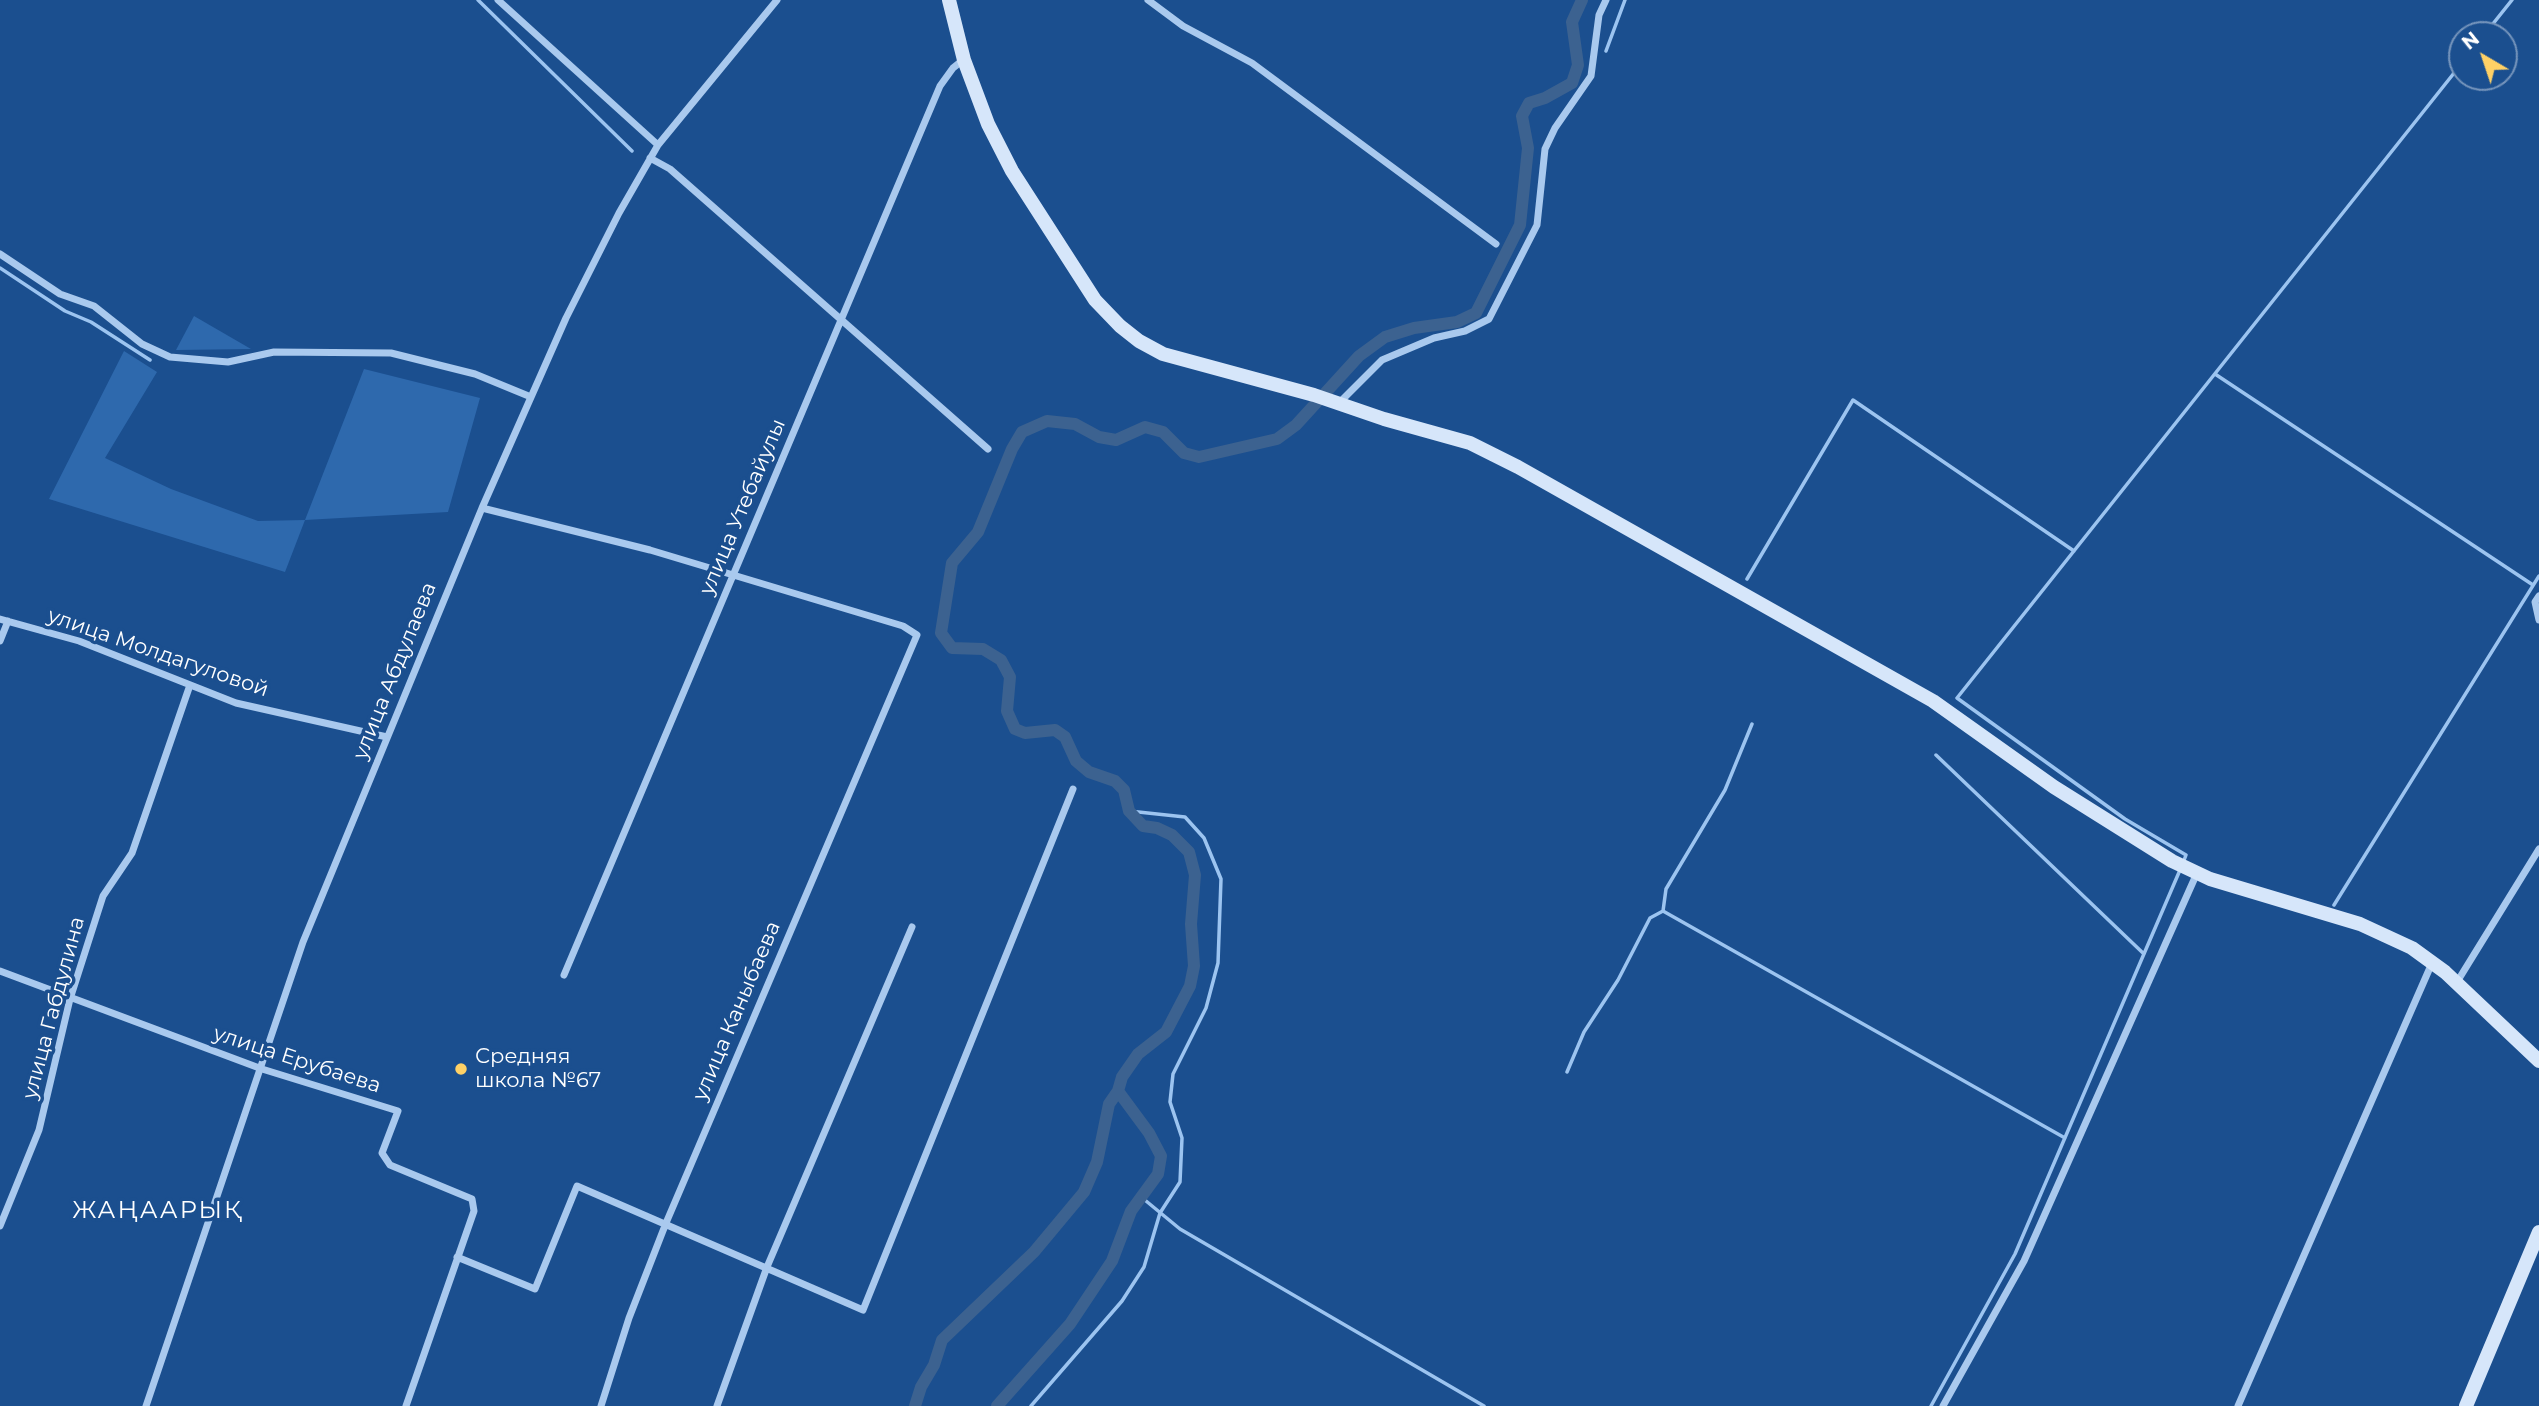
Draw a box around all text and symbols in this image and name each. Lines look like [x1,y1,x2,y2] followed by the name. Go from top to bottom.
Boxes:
[2448,21,2518,91] north arrow
[2458,27,2484,55] text: N
[695,415,791,599] street label: улица Утебайулы
[348,579,442,763] street label: улица Абдулаева
[44,603,272,703] street label: улица Молдагуловой
[18,914,90,1102] street label: улица Габдулина
[688,918,786,1104] street label: улица Каныбаева
[210,1021,384,1099] street label: улица Ерубаева
[475,1044,601,1094] place label: Средняя школа №67
[453,1061,469,1077] marker: Средняя школа №67
[73,1197,243,1225] district label: ЖАҢААРЫҚ

